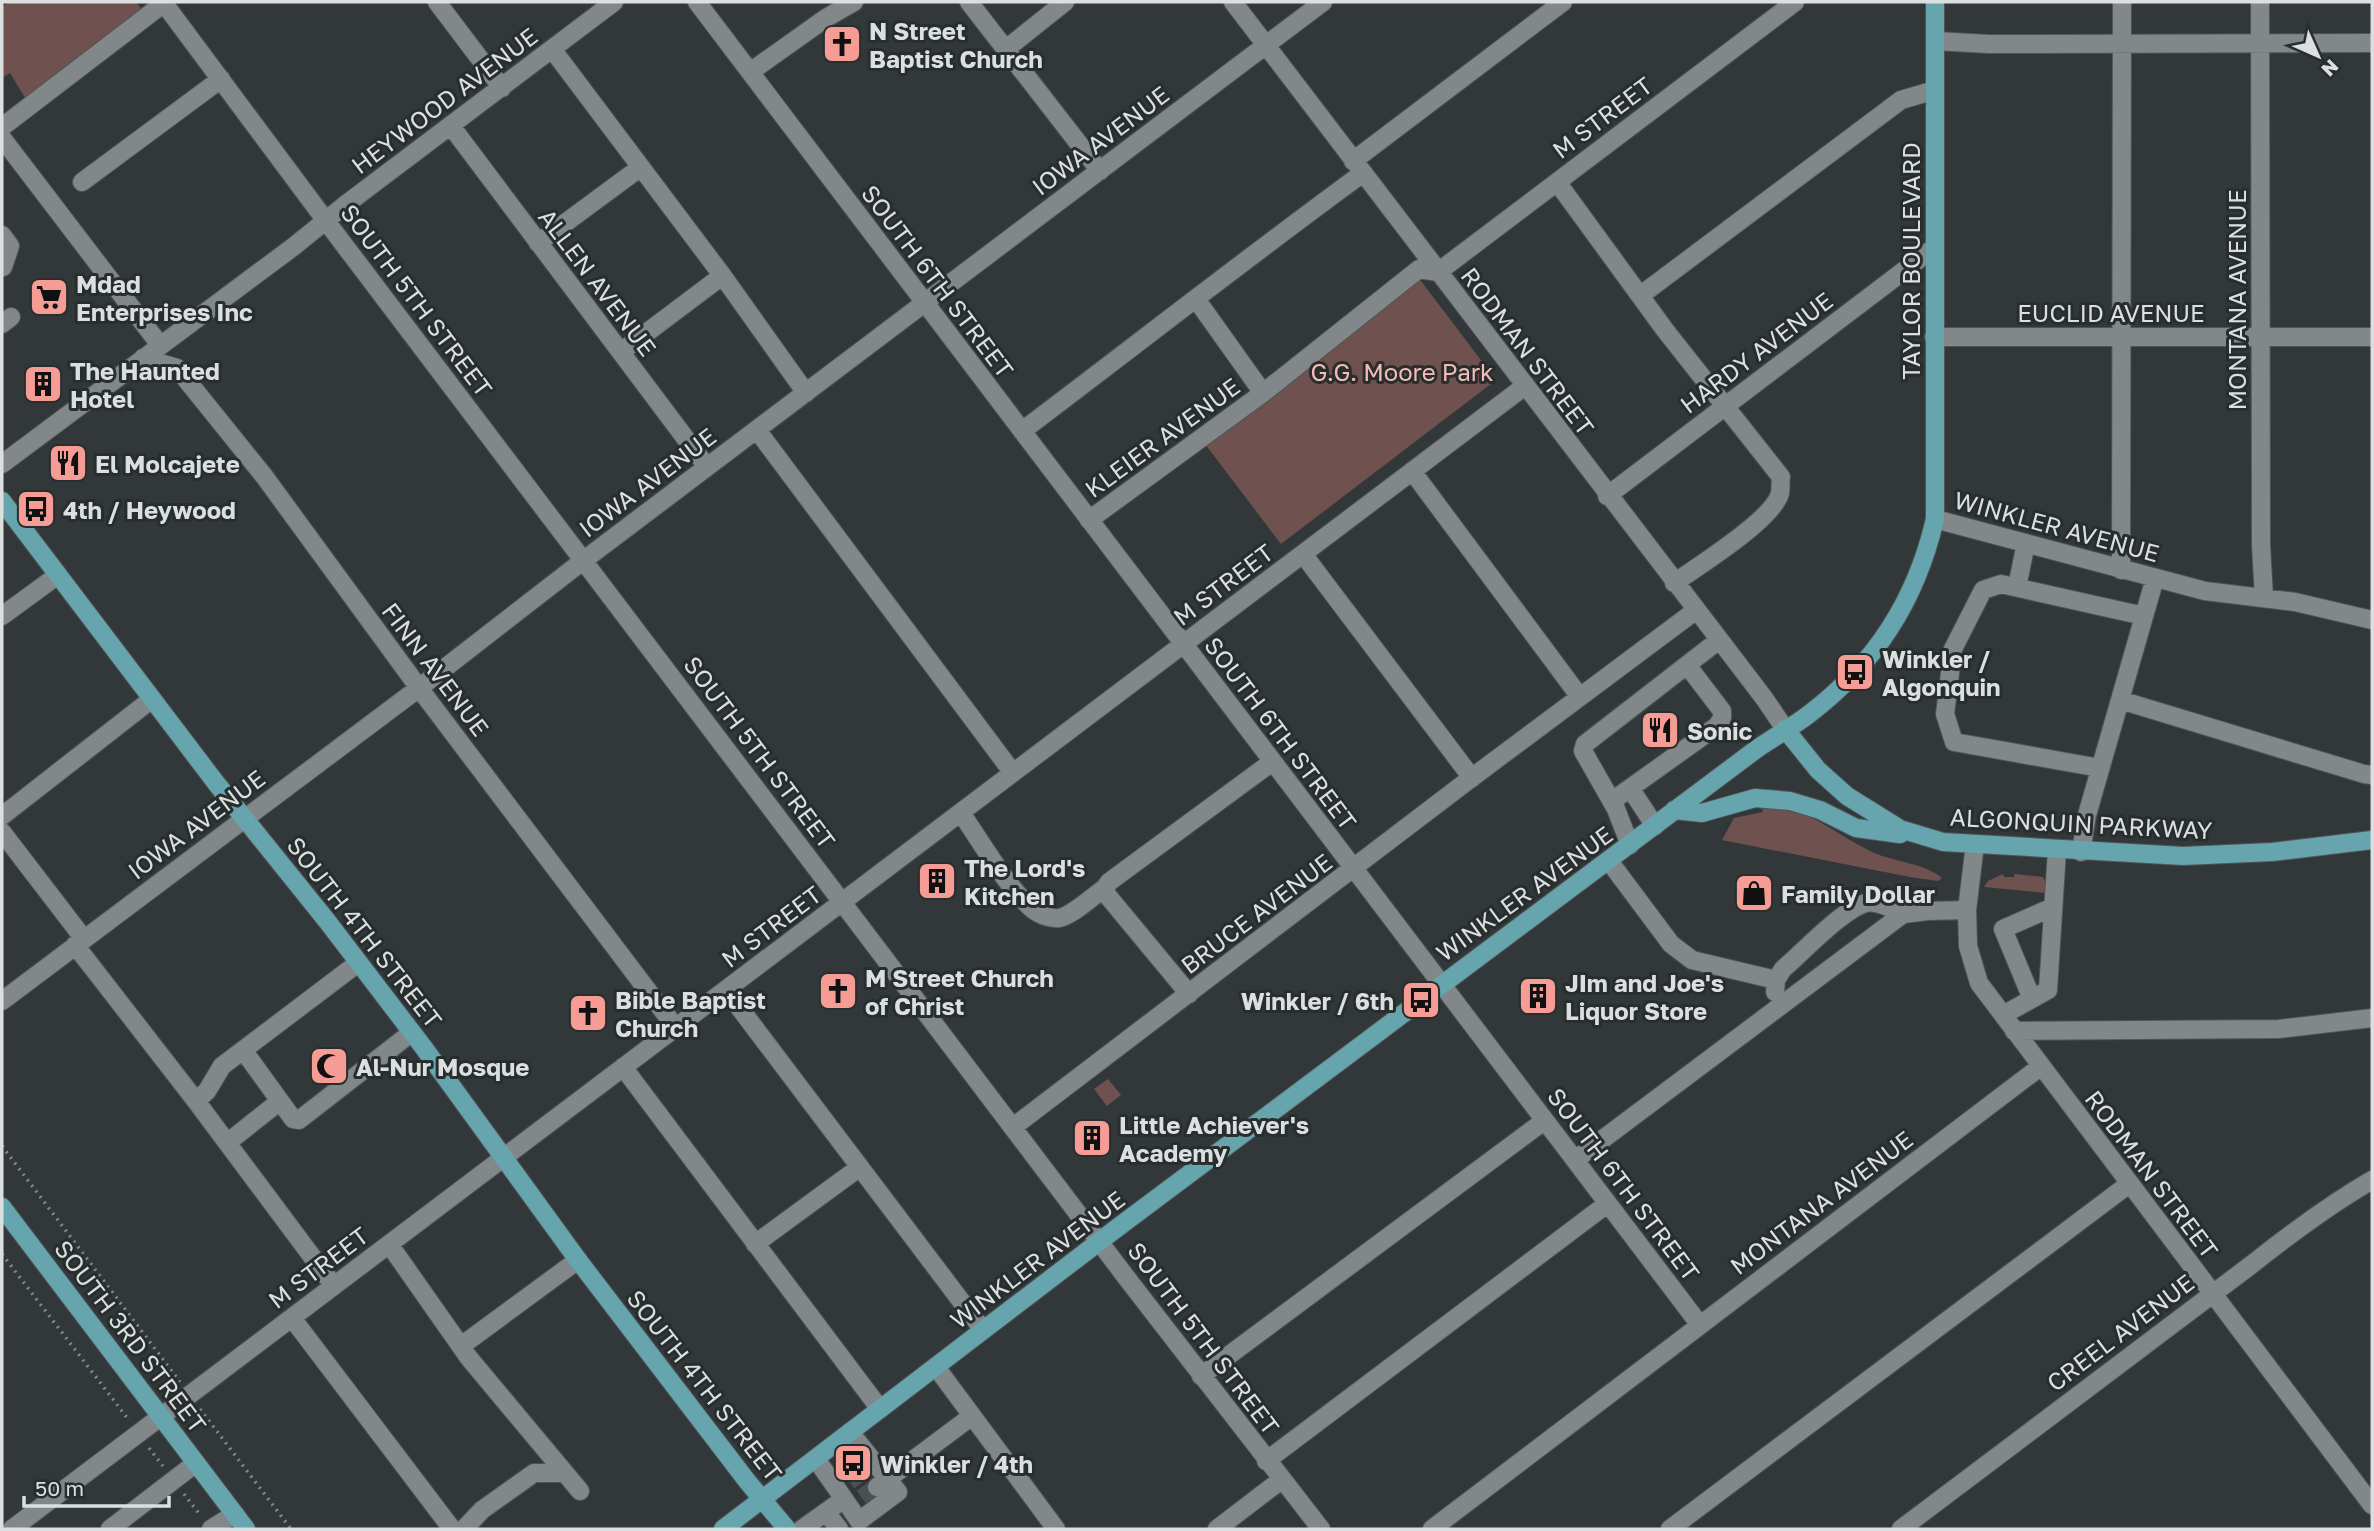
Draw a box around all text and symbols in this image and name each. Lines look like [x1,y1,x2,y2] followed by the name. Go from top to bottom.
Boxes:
[869,16,1043,73] place label: N Street Baptist Church
[345,21,543,179] street label: HEYWOOD AVENUE
[2283,21,2353,91] north arrow
[821,23,863,65] church icon: N Street Baptist Church
[2317,55,2344,82] text: N
[1546,70,1658,164] street label: M STREET
[1026,79,1174,201] street label: IOWA AVENUE
[1896,142,1925,380] street label: TAYLOR BOULEVARD
[856,179,1020,383] street label: SOUTH 6TH STREET
[2222,189,2251,411] street label: MONTANA AVENUE
[335,198,499,402] street label: SOUTH 5TH STREET
[533,202,663,362] street label: ALLEN AVENUE
[1455,261,1601,441] street label: RODMAN STREET
[76,269,253,326] place label: Mdad Enterprises Inc
[28,276,70,318] supermarket icon: Mdad Enterprises Inc
[1674,285,1838,419] street label: HARDY AVENUE
[2017,298,2205,327] street label: EUCLID AVENUE
[70,356,220,413] place label: The Haunted Hotel
[1310,357,1494,386] park label: G.G. Moore Park
[22,363,64,405] building icon: The Haunted Hotel
[1079,371,1245,503] street label: KLEIER AVENUE
[573,421,721,543] street label: IOWA AVENUE
[47,442,89,484] restaurant icon: El Molcajete
[95,449,240,478] place label: El Molcajete
[1951,485,2163,567] street label: WINKLER AVENUE
[15,488,57,530] bus stop icon: 4th / Heywood
[63,495,236,524] place label: 4th / Heywood
[1167,537,1279,631] street label: M STREET
[376,597,496,741] street label: FINN AVENUE
[1199,631,1363,835] street label: SOUTH 6TH STREET
[1882,644,2001,701] place label: Winkler / Algonquin
[678,650,842,854] street label: SOUTH 5TH STREET
[1834,651,1876,693] bus stop icon: Winkler / Algonquin
[1639,709,1681,751] restaurant icon: Sonic
[1687,716,1753,745] place label: Sonic
[122,763,270,885] street label: IOWA AVENUE
[1949,802,2213,844] street label: ALGONQUIN PARKWAY
[1430,819,1618,967] street label: WINKLER AVENUE
[281,831,449,1033] street label: SOUTH 4TH STREET
[1175,847,1337,979] street label: BRUCE AVENUE
[964,853,1085,910] place label: The Lord's Kitchen
[916,860,958,902] building icon: The Lord's Kitchen
[1733,872,1775,914] shop icon: Family Dollar
[715,879,827,973] street label: M STREET
[1781,879,1935,908] place label: Family Dollar
[865,963,1054,1020] place label: M Street Church of Christ
[1565,968,1724,1025] place label: JIm and Joe's Liquor Store
[817,970,859,1012] church icon: M Street Church of Christ
[1517,975,1559,1017] building icon: JIm and Joe's Liquor Store
[1400,979,1442,1021] bus stop icon: Winkler / 6th
[615,985,766,1042] place label: Bible Baptist Church
[1241,986,1394,1015] place label: Winkler / 6th
[567,992,609,1034] church icon: Bible Baptist Church
[308,1045,350,1087] mosque icon: Al-Nur Mosque
[356,1052,529,1081] place label: Al-Nur Mosque
[1542,1082,1706,1286] street label: SOUTH 6TH STREET
[2079,1084,2225,1264] street label: RODMAN STREET
[1119,1110,1309,1167] place label: Little Achiever's Academy
[1071,1117,1113,1159] building icon: Little Achiever's Academy
[1724,1124,1918,1280] street label: MONTANA AVENUE
[944,1184,1130,1334] street label: WINKLER AVENUE
[262,1220,374,1314] street label: M STREET
[49,1234,213,1438] street label: SOUTH 3RD STREET
[1122,1236,1286,1440] street label: SOUTH 5TH STREET
[2041,1267,2199,1397] street label: CREEL AVENUE
[621,1284,789,1486] street label: SOUTH 4TH STREET
[832,1442,874,1484] bus stop icon: Winkler / 4th
[880,1449,1033,1478] place label: Winkler / 4th
[24,1464,170,1508] scale bar
[35,1475,84,1501] text: 50 m

